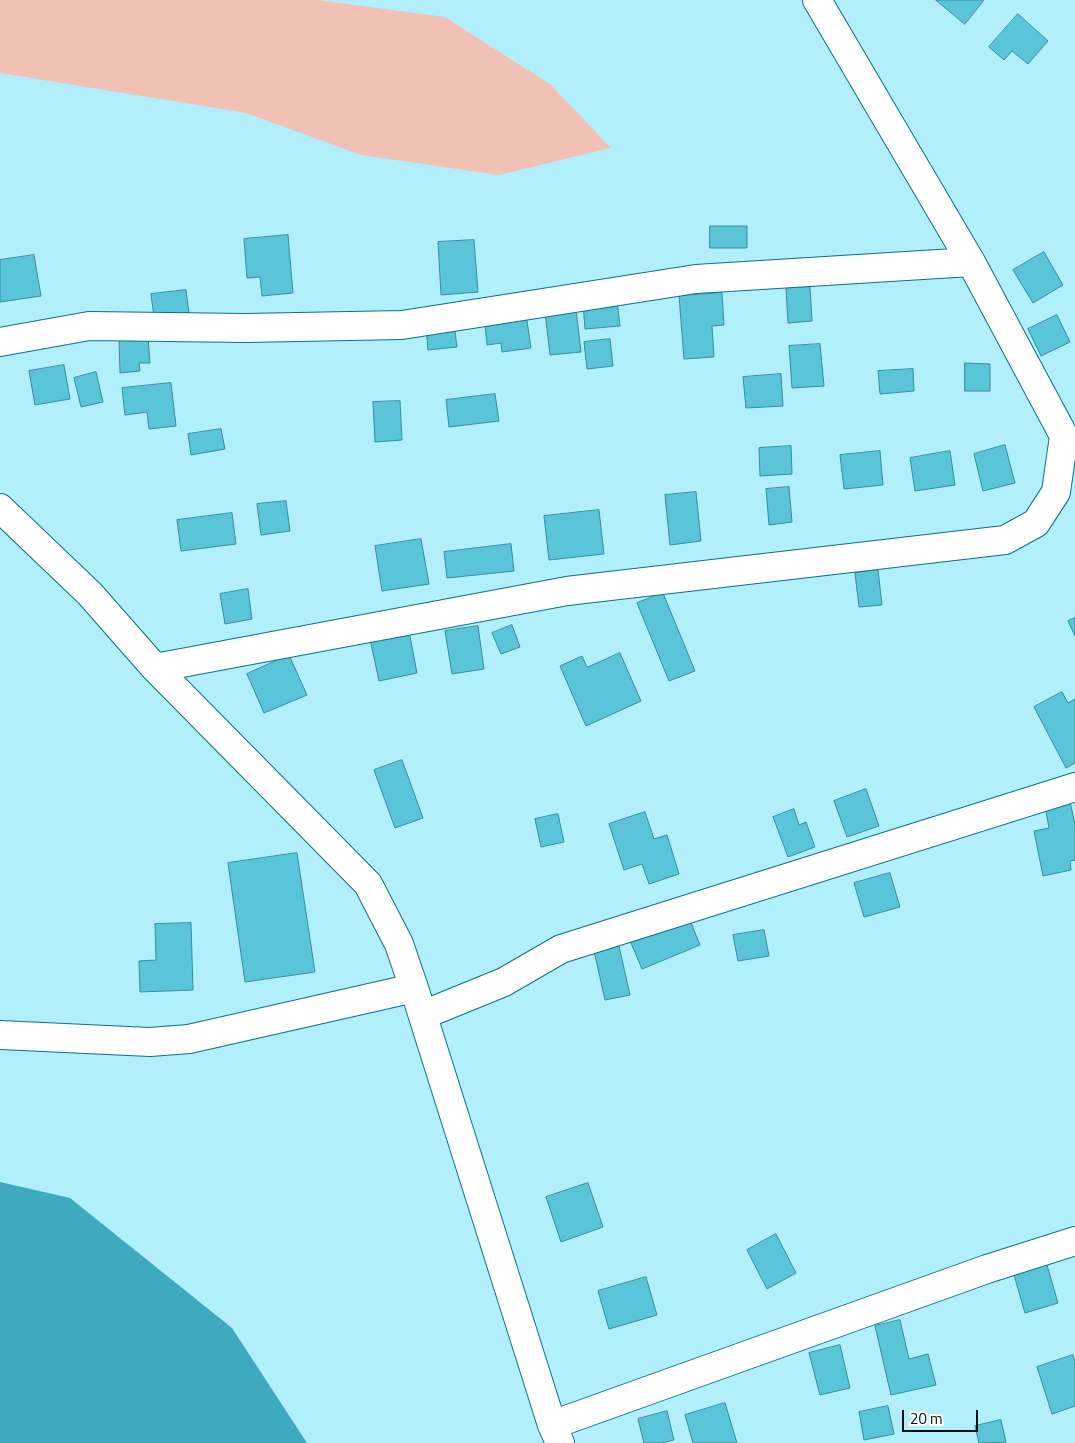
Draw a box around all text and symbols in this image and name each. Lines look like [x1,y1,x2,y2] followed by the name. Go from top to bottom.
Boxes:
[905,1400,981,1432] scale bar
[910,1407,943,1430] text: 20 m

